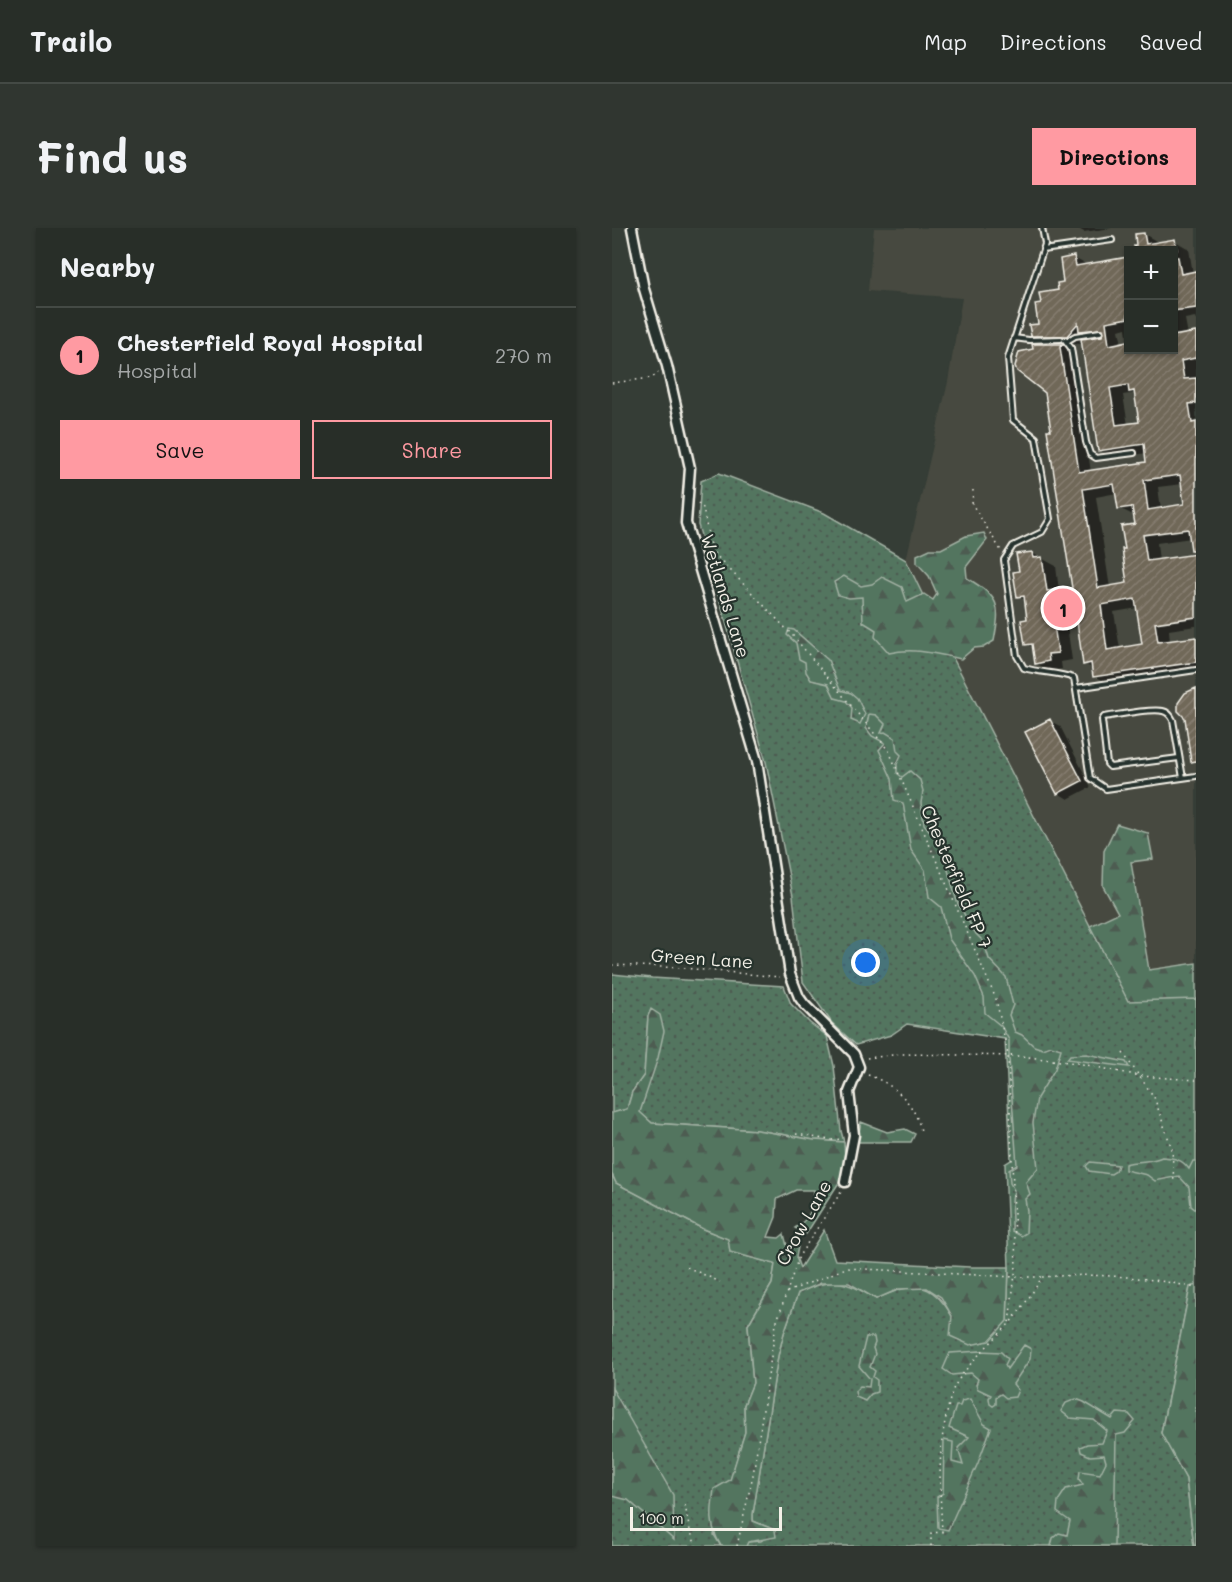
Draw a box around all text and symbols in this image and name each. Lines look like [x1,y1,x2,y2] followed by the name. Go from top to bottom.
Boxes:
[30,23,112,59] text: Trailo
[924,28,967,55] text: Map
[1000,28,1107,55] text: Directions
[1140,28,1202,55] text: Saved
[1032,128,1196,185] button: Directions
[36,129,188,184] text: Find us
[1124,246,1178,354] map controls
[1124,246,1178,300] button: +
[60,250,155,284] text: Nearby
[1124,300,1178,354] button: −
[117,328,423,357] text: Chesterfield Royal Hospital
[75,342,84,368] text: 1
[495,342,552,368] text: 270 m
[117,357,198,383] text: Hospital
[60,420,300,479] button: Save
[312,420,552,479] button: Share
[696,531,756,661] street label: Wetlands Lane
[1044,586,1082,631] pin: 1
[916,801,998,952] street label: Chesterfield FP 7
[650,942,754,974] street label: Green Lane
[851,948,880,977] your location
[770,1176,836,1269] street label: Crow Lane
[630,1504,782,1532] scale bar
[639,1507,684,1528] text: 100 m

